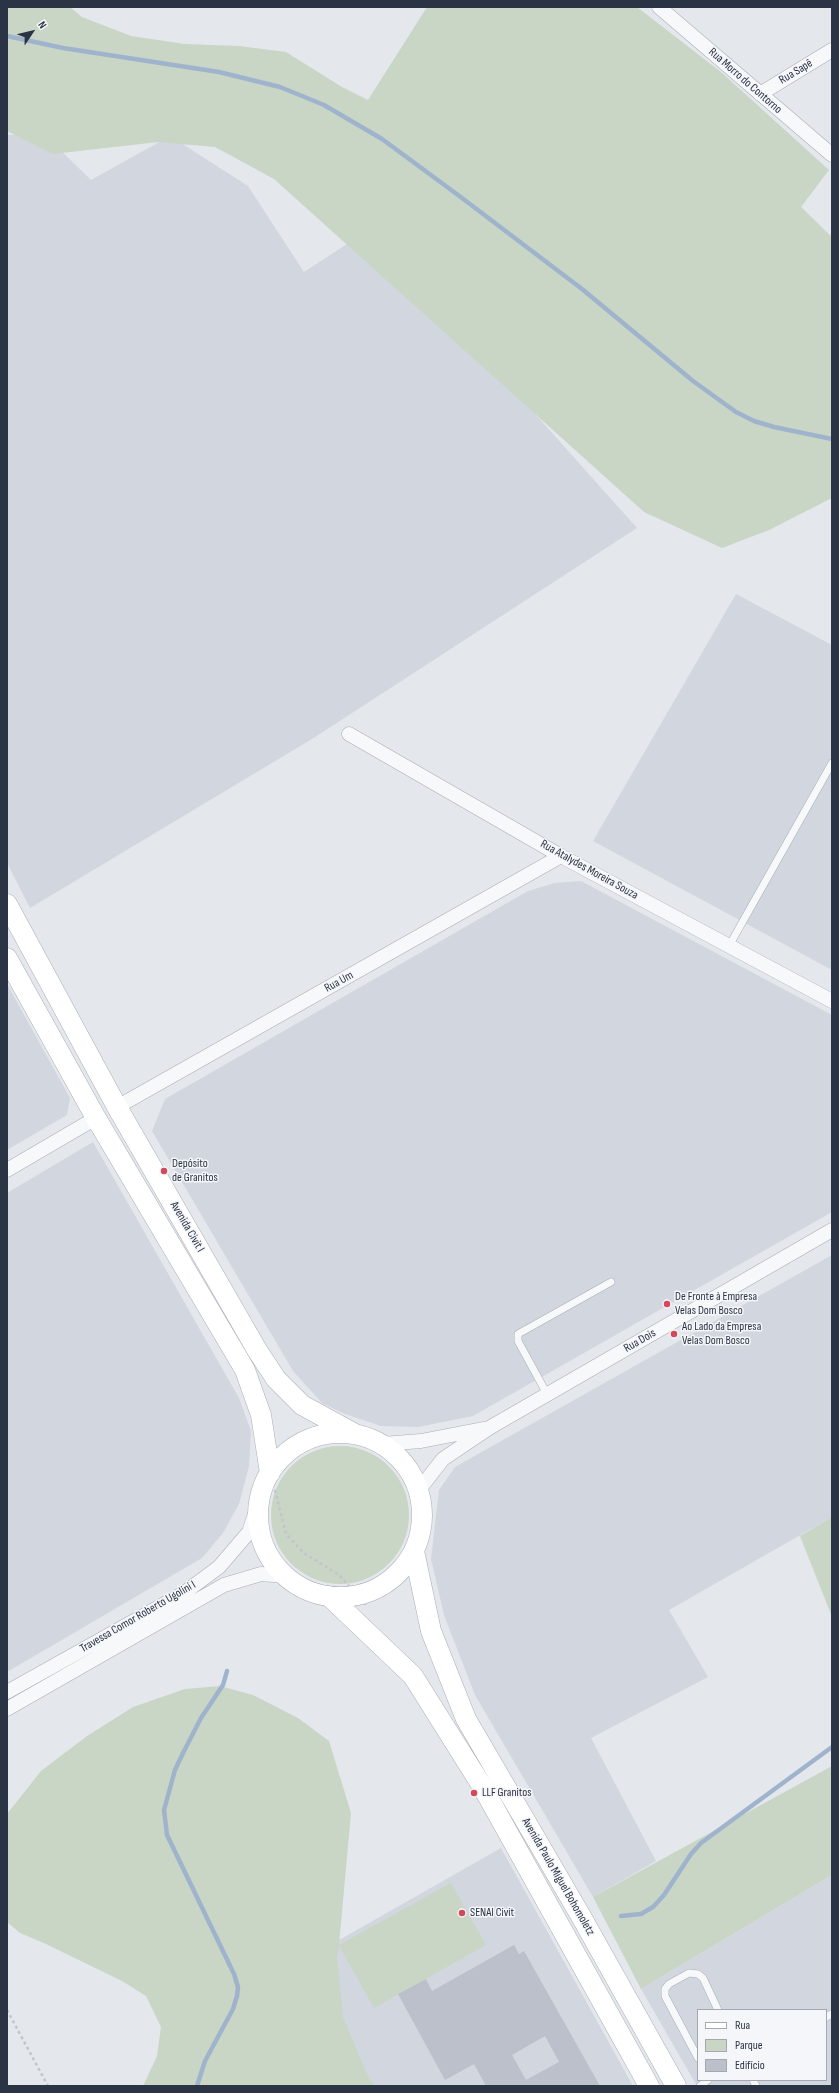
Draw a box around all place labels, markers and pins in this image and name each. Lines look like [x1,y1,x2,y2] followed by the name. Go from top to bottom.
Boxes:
[172,1157,218,1185] place label: Depósito de Granitos
[159,1166,169,1176] marker: Depósito de Granitos
[675,1290,757,1318] place label: De Fronte à Empresa Velas Dom Bosco
[662,1299,672,1309] marker: De Fronte à Empresa Velas Dom Bosco
[682,1320,761,1348] place label: Ao Lado da Empresa Velas Dom Bosco
[669,1329,679,1339] marker: Ao Lado da Empresa Velas Dom Bosco
[482,1786,532,1800] place label: LLF Granitos
[469,1788,479,1798] marker: LLF Granitos
[470,1906,514,1920] place label: SENAI Civit
[457,1908,467,1918] marker: SENAI Civit

